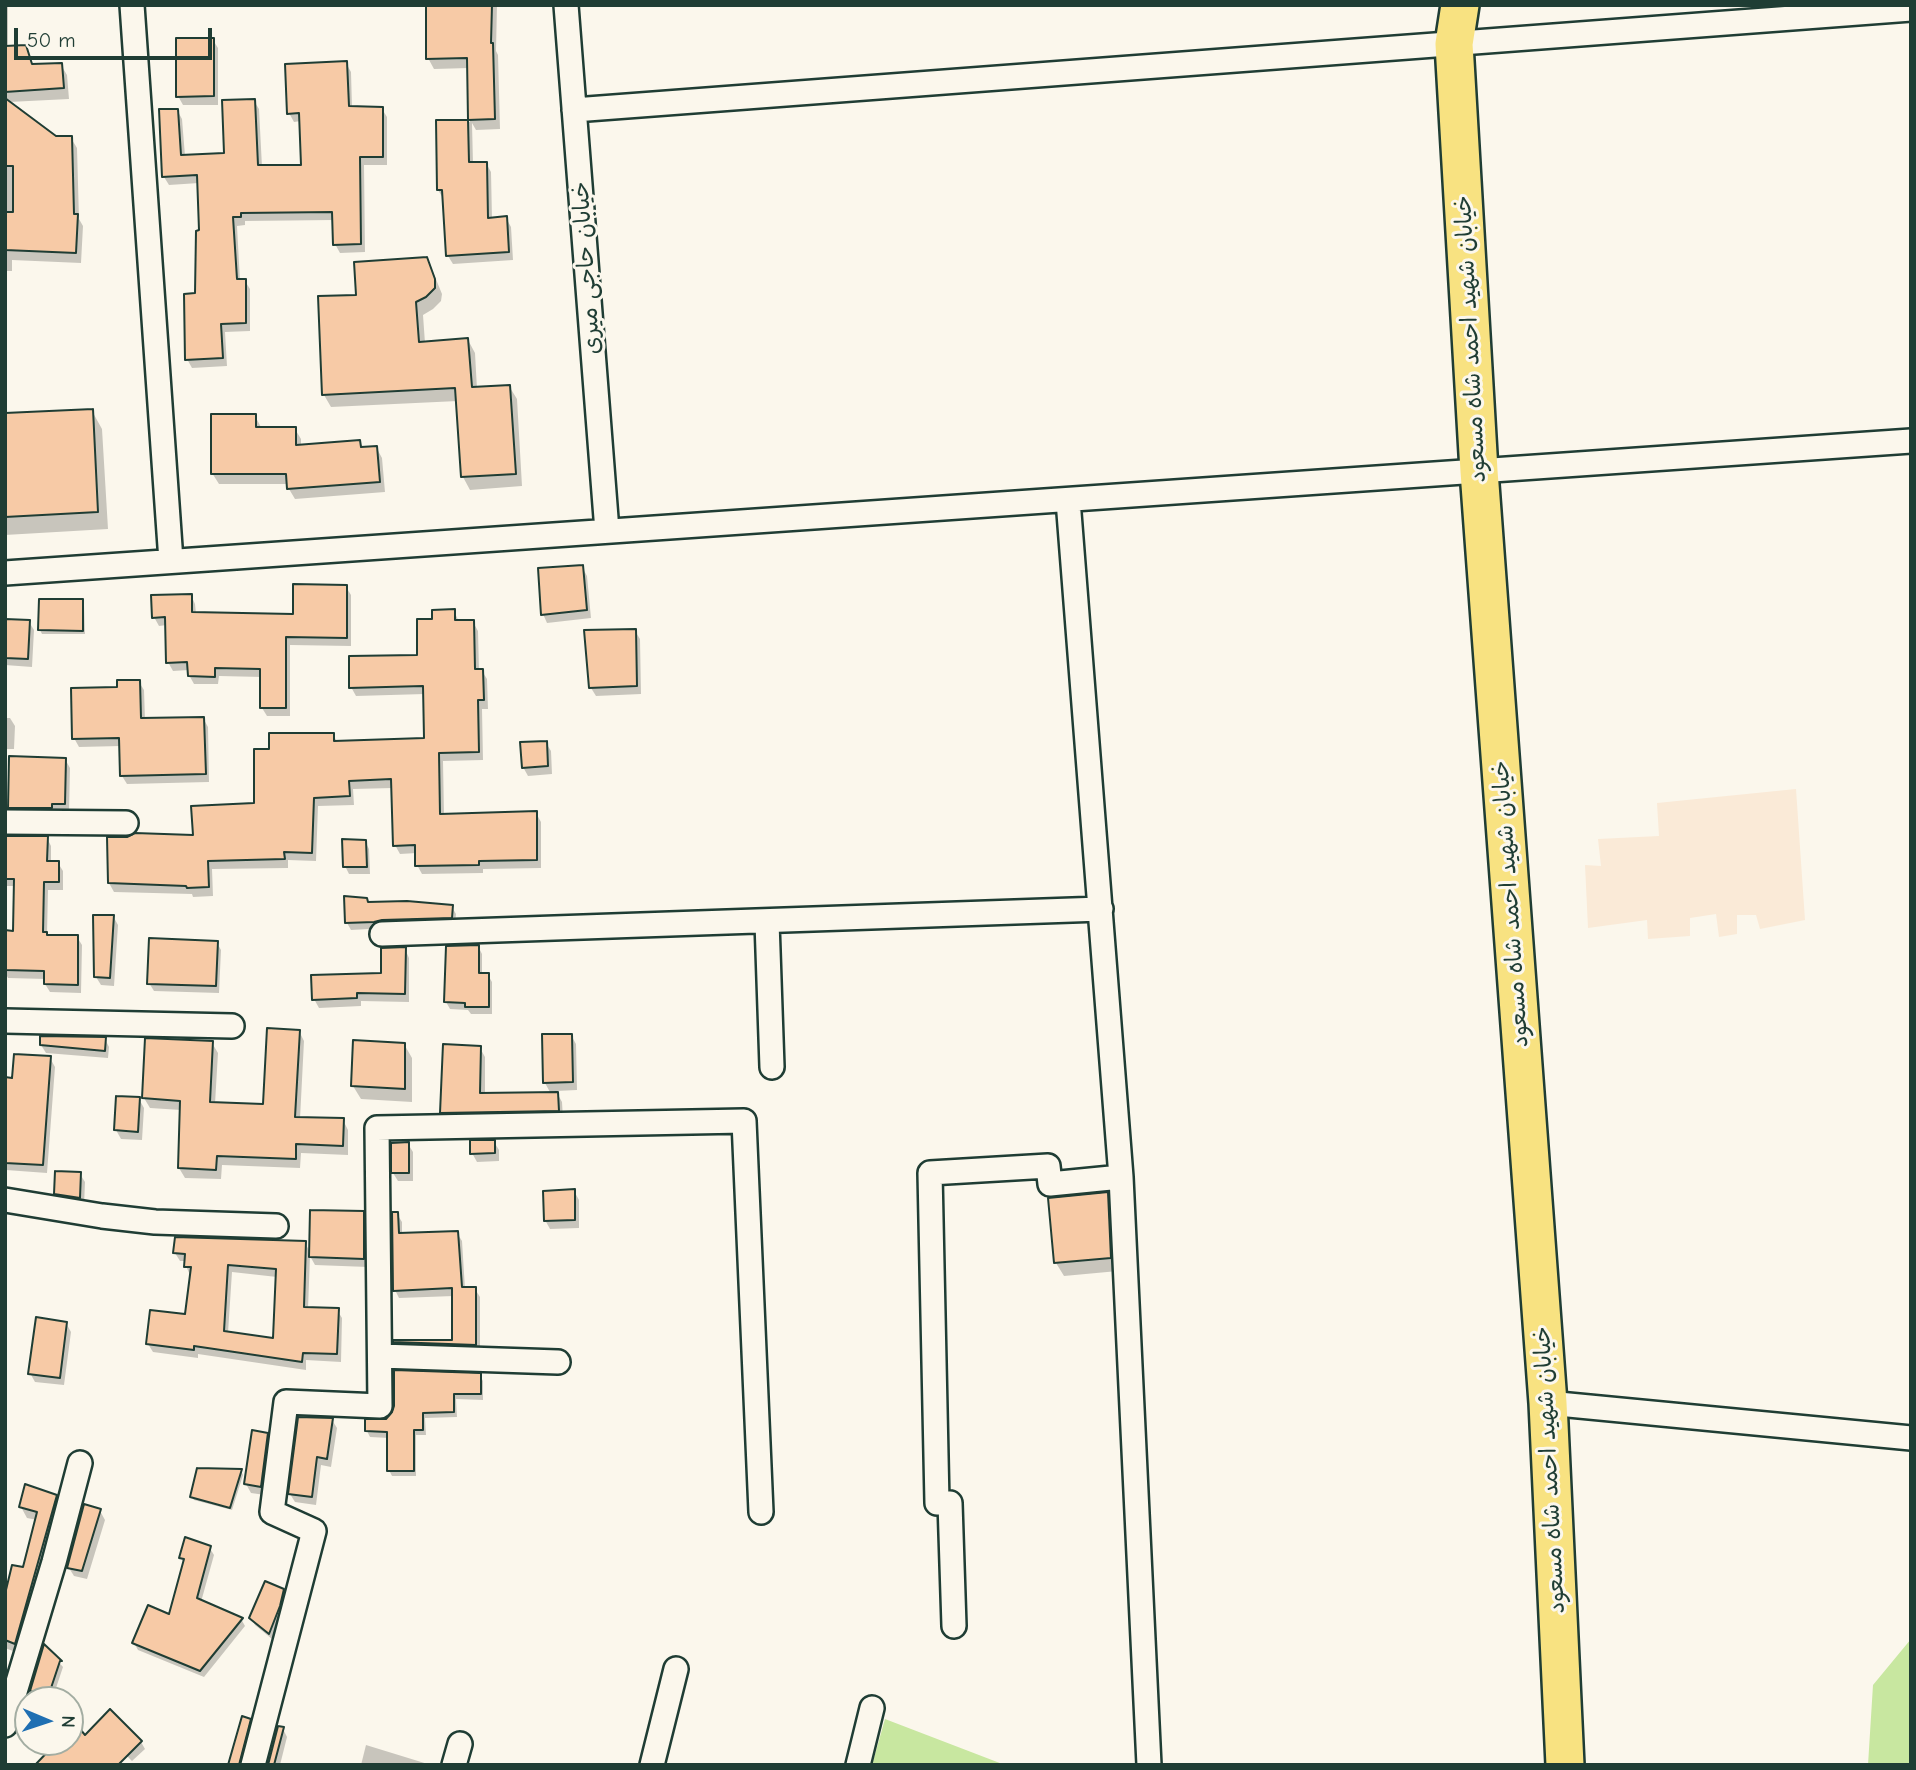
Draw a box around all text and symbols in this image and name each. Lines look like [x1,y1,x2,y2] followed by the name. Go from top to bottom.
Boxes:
[18,14,215,58] scale bar
[27,28,76,52] text: 50 m
[567,181,607,355] street label: خیابان حاجی میری
[1450,195,1492,483] street label: خیابان شهید احمد شاه مسعود
[1487,759,1535,1049] street label: خیابان شهید احمد شاه مسعود
[1529,1326,1571,1614] street label: خیابان شهید احمد شاه مسعود
[14,1686,84,1756] north arrow
[57,1715,79,1728] text: N

